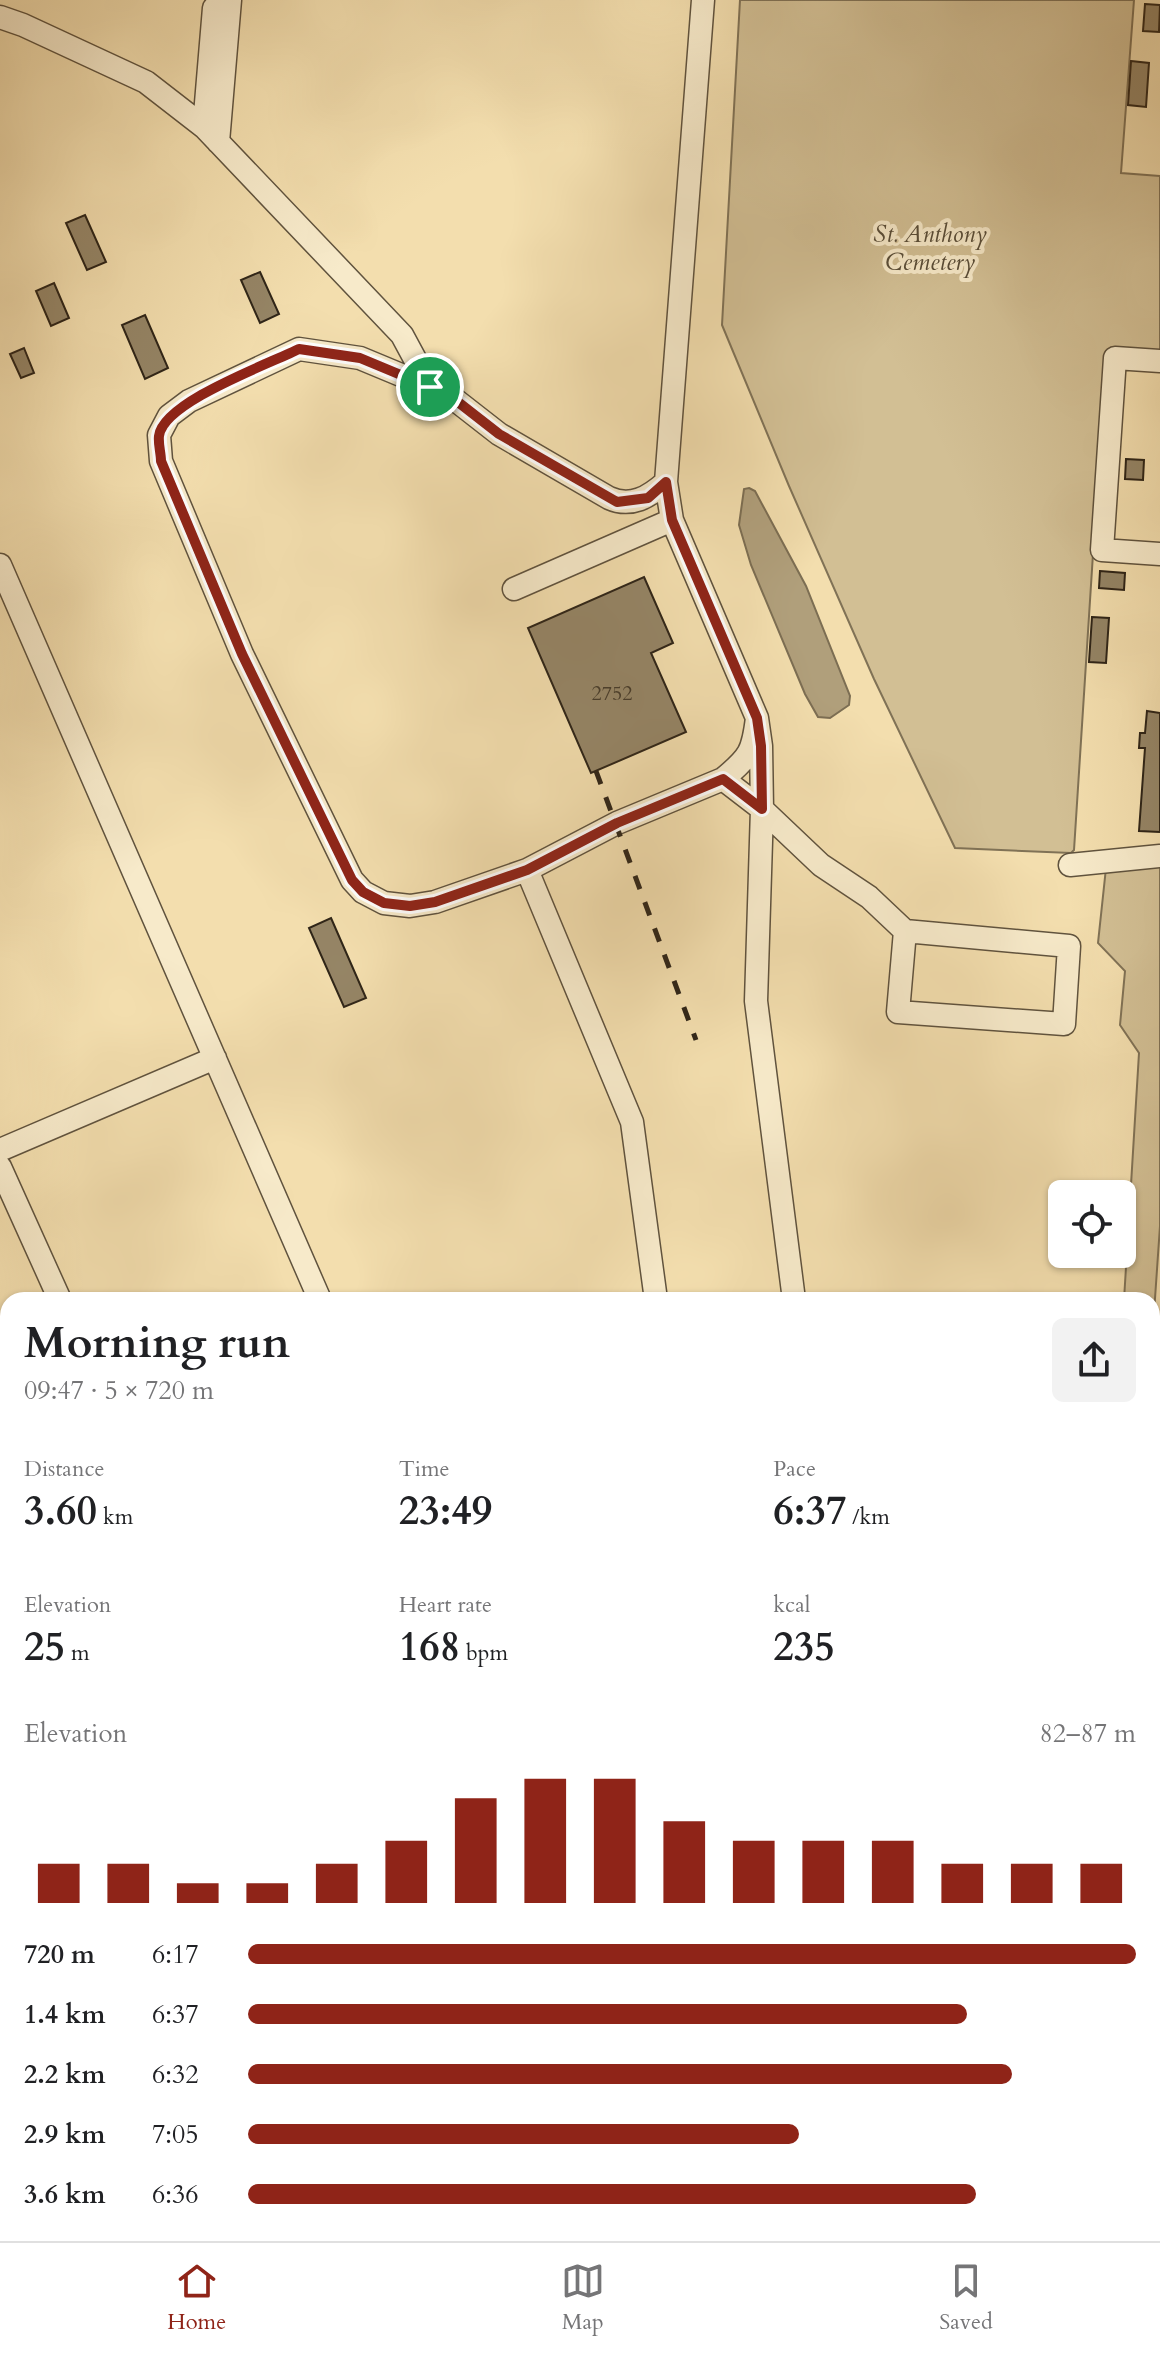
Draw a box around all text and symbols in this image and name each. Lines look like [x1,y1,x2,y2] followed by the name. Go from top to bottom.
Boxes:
[873,218,987,279] park label: St. Anthony Cemetery
[396,353,464,421] pin
[408,365,452,409] icon: arrive
[592,680,632,707] house number: 2752
[1048,1180,1136,1268] map controls
[1048,1180,1136,1268] button: locate
[24,1313,290,1373] text: Morning run
[1052,1318,1136,1402] button: share
[24,1373,214,1408] text: 09:47 · 5 × 720 m
[24,1454,104,1484] text: Distance
[399,1454,450,1484] text: Time
[773,1454,816,1484] text: Pace
[24,1484,97,1539] text: 3.60
[399,1484,492,1539] text: 23:49
[773,1484,846,1539] text: 6:37
[97,1502,133,1532] text: km
[846,1502,890,1532] text: /km
[24,1590,111,1620] text: Elevation
[399,1590,492,1620] text: Heart rate
[773,1590,810,1620] text: kcal
[24,1620,65,1675] text: 25
[399,1620,460,1675] text: 168
[773,1620,835,1675] text: 235
[65,1638,90,1668] text: m
[460,1638,508,1668] text: bpm
[24,1716,127,1751] text: Elevation
[1039,1716,1136,1751] text: 82–87 m
[24,1937,95,1972] text: 720 m
[152,1937,199,1972] text: 6:17
[24,1997,105,2032] text: 1.4 km
[152,1997,199,2032] text: 6:37
[24,2057,105,2092] text: 2.2 km
[152,2057,199,2092] text: 6:32
[24,2117,105,2152] text: 2.9 km
[152,2117,199,2152] text: 7:05
[24,2177,105,2212] text: 3.6 km
[152,2177,199,2212] text: 6:36
[167,2259,226,2337] tab: Home
[561,2259,605,2337] tab: Map
[939,2259,993,2337] tab: Saved

